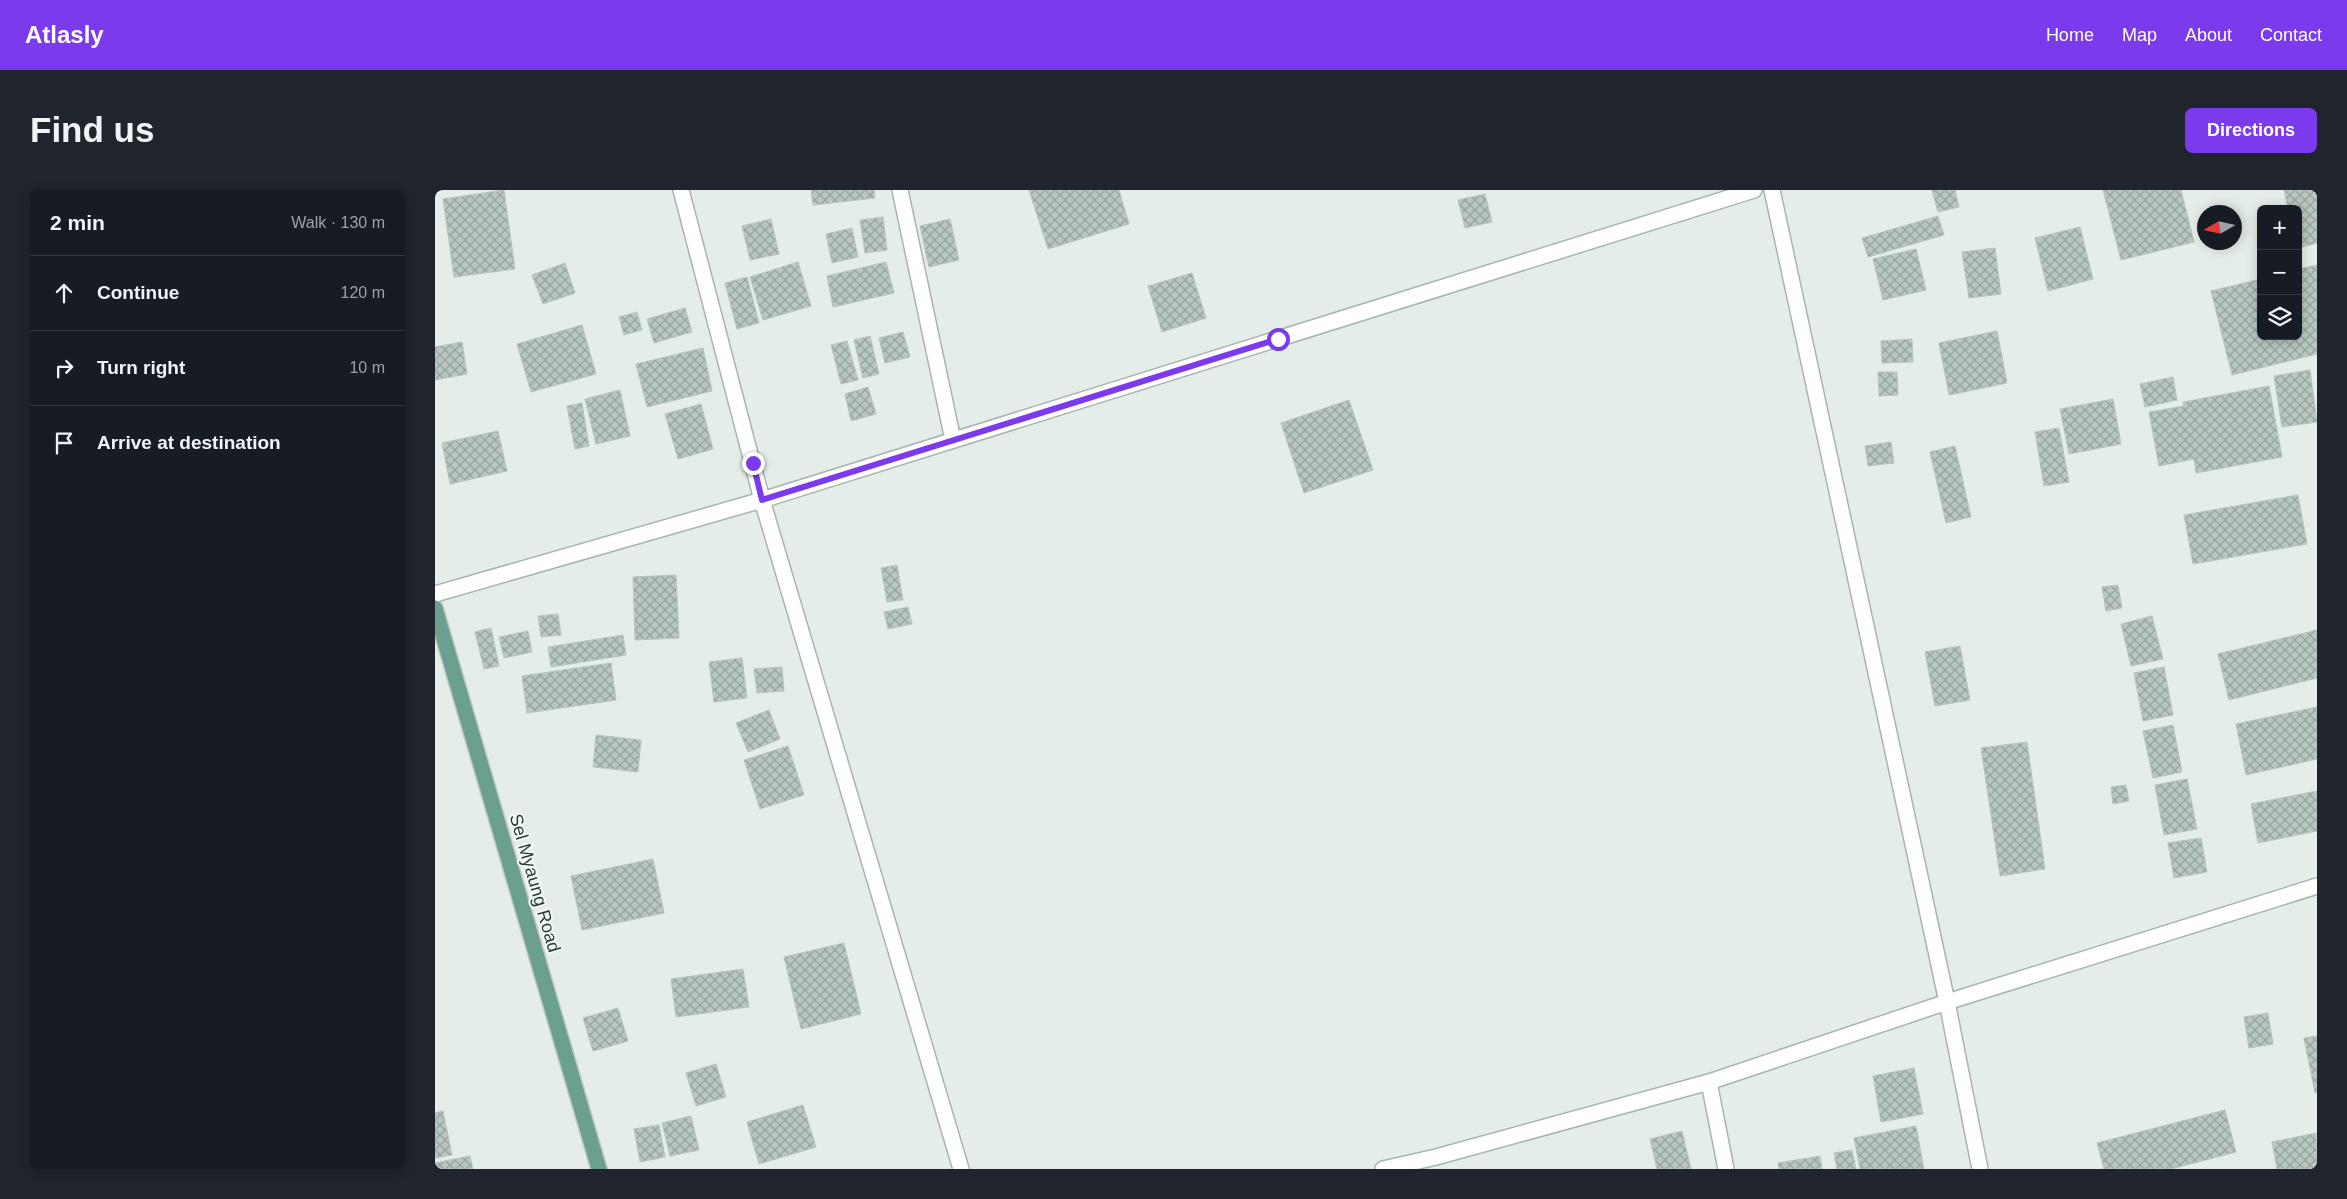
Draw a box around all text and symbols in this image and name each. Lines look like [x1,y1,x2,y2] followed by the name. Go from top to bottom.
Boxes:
[25,21,104,48] text: Atlasly
[2046,25,2094,45] text: Home
[2122,25,2157,45] text: Map
[2185,25,2232,45] text: About
[2260,25,2322,45] text: Contact
[2185,108,2317,153] button: Directions
[30,110,154,149] text: Find us
[2197,205,2242,250] north arrow
[2257,205,2302,340] map controls
[2257,205,2302,250] button: +
[50,211,105,234] text: 2 min
[291,214,385,231] text: Walk · 130 m
[2257,250,2302,295] button: −
[50,279,78,307] icon: ahead
[97,282,179,303] text: Continue
[341,284,385,301] text: 120 m
[2257,295,2302,340] button: layers
[1267,328,1290,351] route start
[50,354,78,382] icon: right
[97,357,185,378] text: Turn right
[349,359,385,376] text: 10 m
[50,429,78,457] icon: arrive
[97,432,281,453] text: Arrive at destination
[742,452,765,475] route end
[506,811,564,955] street label: Sel Myaung Road

